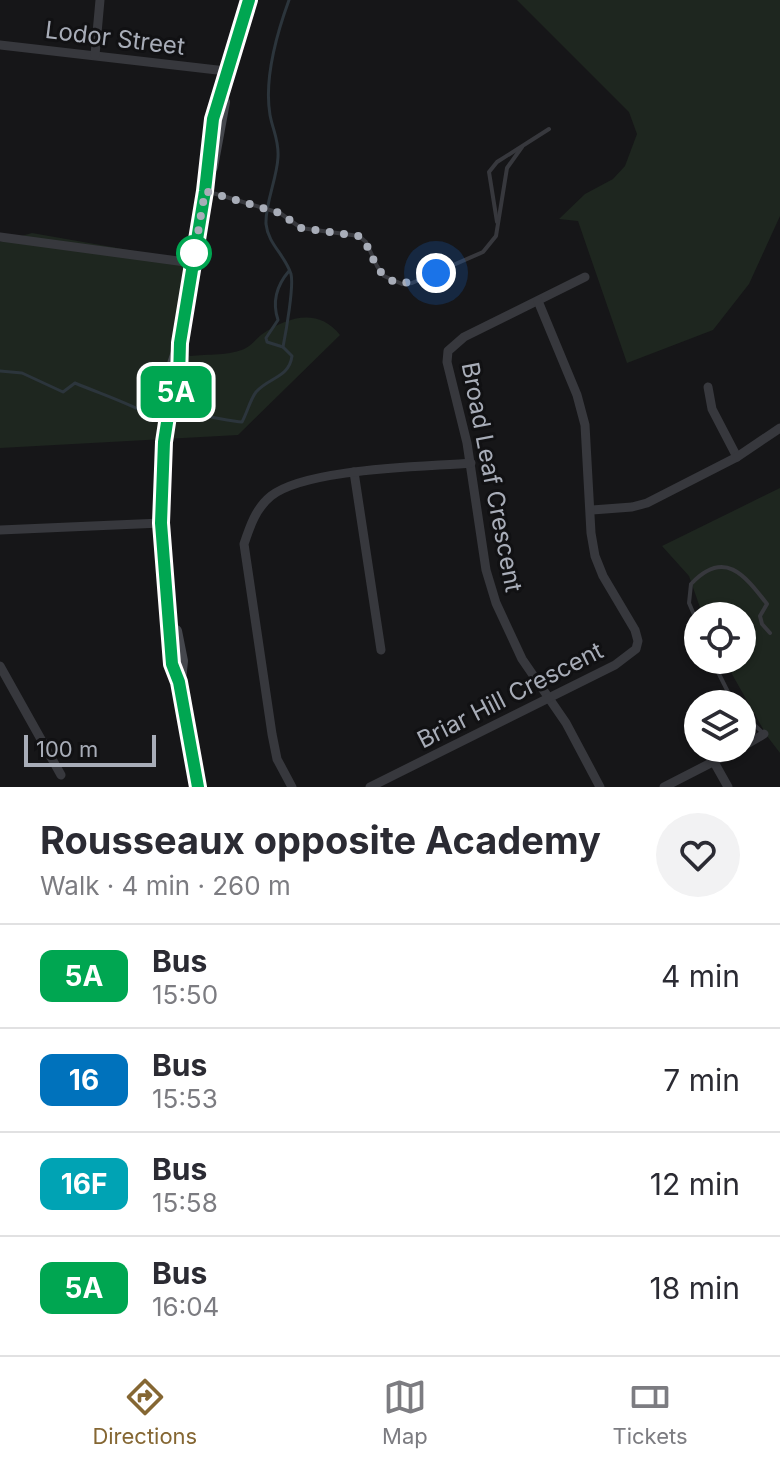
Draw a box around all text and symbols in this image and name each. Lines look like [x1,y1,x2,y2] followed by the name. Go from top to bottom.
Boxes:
[43,15,187,61] street label: Lodor Street
[177,236,211,270] unlabelled marker
[416,253,456,293] your location
[456,360,529,594] street label: Broad Leaf Crescent
[140,366,212,418] line badge: 5A
[157,375,195,409] text: 5A
[684,602,756,762] map controls
[684,602,756,674] button: locate
[412,636,608,754] street label: Briar Hill Crescent
[684,690,756,762] button: layers
[24,731,156,767] scale bar
[36,736,98,762] text: 100 m
[656,813,740,897] button: heart
[40,817,601,863] text: Rousseaux opposite Academy
[40,870,291,901] text: Walk · 4 min · 260 m
[152,943,207,979] text: Bus
[661,958,740,994] text: 4 min
[65,959,103,993] text: 5A
[152,979,218,1010] text: 15:50
[152,1047,207,1083] text: Bus
[663,1062,740,1098] text: 7 min
[69,1063,99,1097] text: 16
[152,1083,218,1114] text: 15:53
[152,1151,207,1187] text: Bus
[650,1166,740,1202] text: 12 min
[61,1167,107,1201] text: 16F
[152,1187,218,1218] text: 15:58
[152,1255,207,1291] text: Bus
[650,1270,740,1306] text: 18 min
[65,1271,103,1305] text: 5A
[152,1291,219,1322] text: 16:04
[92,1375,197,1449] tab: Directions
[382,1375,428,1449] tab: Map
[613,1375,688,1449] tab: Tickets

